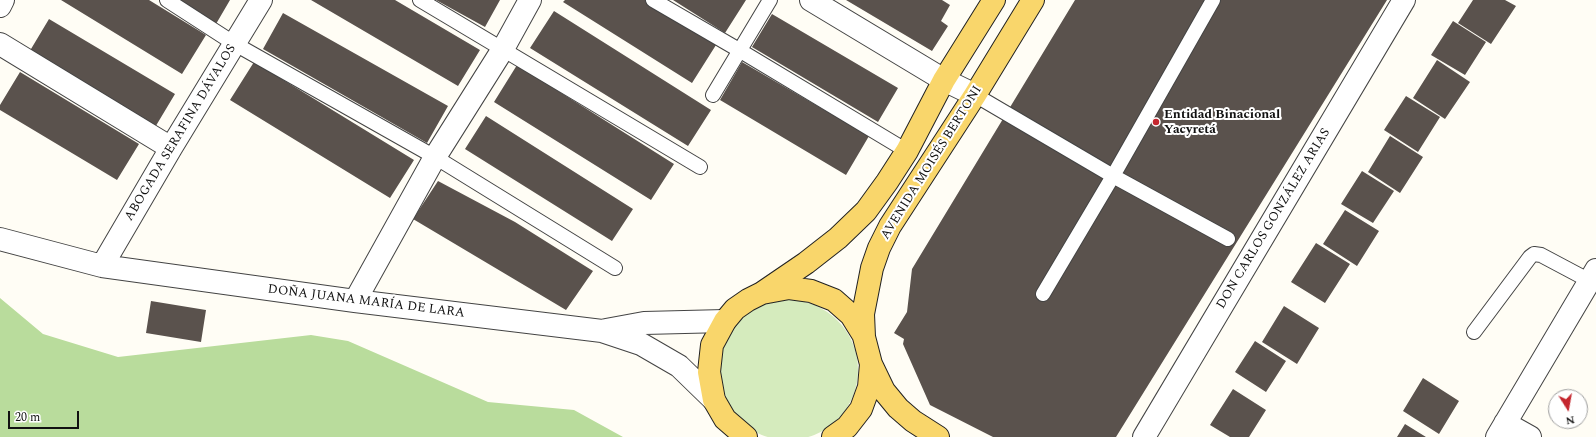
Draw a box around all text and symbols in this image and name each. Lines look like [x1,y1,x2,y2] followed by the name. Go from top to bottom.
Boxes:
[122,42,240,224] street label: ABOGADA SERAFINA DÁVALOS
[878,83,986,243] street label: AVENIDA MOISÉS BERTONI
[1164,107,1280,138] place label: Entidad Binacional Yacyretá
[1151,117,1161,127] marker: Entidad Binacional Yacyretá
[1214,126,1334,312] street label: DON CARLOS GONZÁLEZ ARIAS
[267,282,465,322] street label: DOÑA JUANA MARÍA DE LARA
[1548,389,1588,429] north arrow
[10,403,81,429] scale bar
[15,408,40,427] text: 20 m
[1564,411,1576,429] text: N

